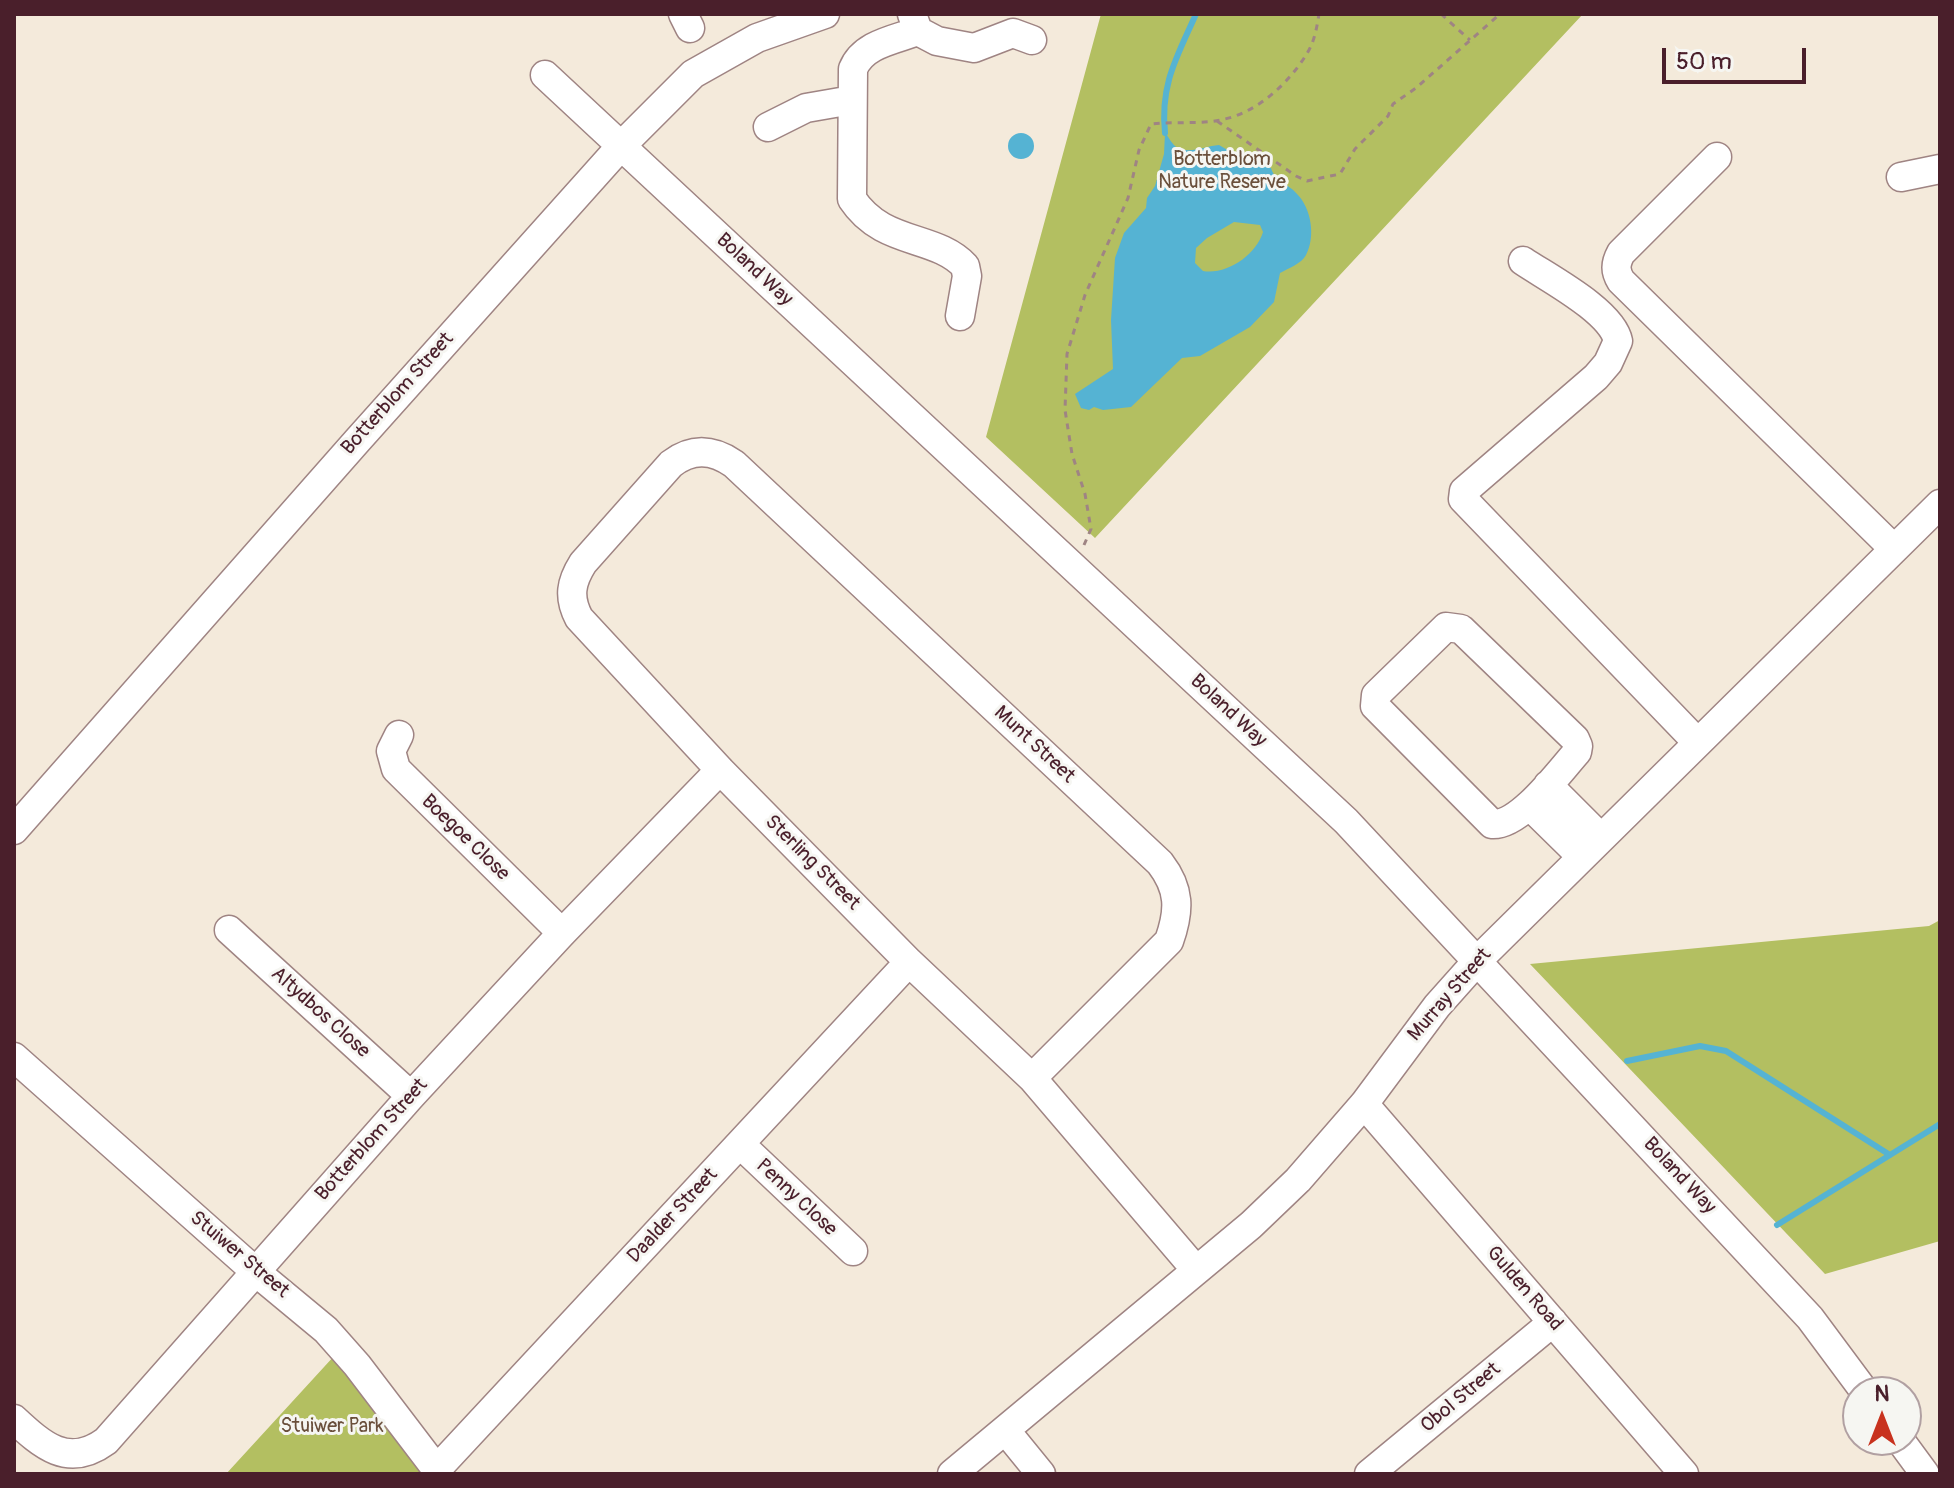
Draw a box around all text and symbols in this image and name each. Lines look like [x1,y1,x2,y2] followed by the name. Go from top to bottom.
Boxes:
[1666,32,1810,82] scale bar
[1676,47,1732,76] text: 50 m
[1158,148,1286,195] park label: Botterblom Nature Reserve
[711,229,797,311] street label: Boland Way
[337,328,459,460] street label: Botterblom Street
[1185,670,1271,752] street label: Boland Way
[988,701,1080,789] street label: Munt Street
[416,790,514,886] street label: Boegoe Close
[759,810,865,916] street label: Sterling Street
[1403,944,1497,1046] street label: Murray Street
[266,962,374,1064] street label: Altydbos Close
[311,1074,433,1206] street label: Botterblom Street
[1638,1133,1720,1219] street label: Boland Way
[750,1154,842,1242] street label: Penny Close
[623,1163,723,1269] street label: Daalder Street
[184,1206,294,1304] street label: Stuiwer Street
[1481,1242,1567,1336] street label: Gulden Road
[1416,1358,1506,1438] street label: Obol Street
[1842,1376,1922,1456] north arrow
[1875,1380,1889,1408] text: N
[280,1415,384,1439] park label: Stuiwer Park

